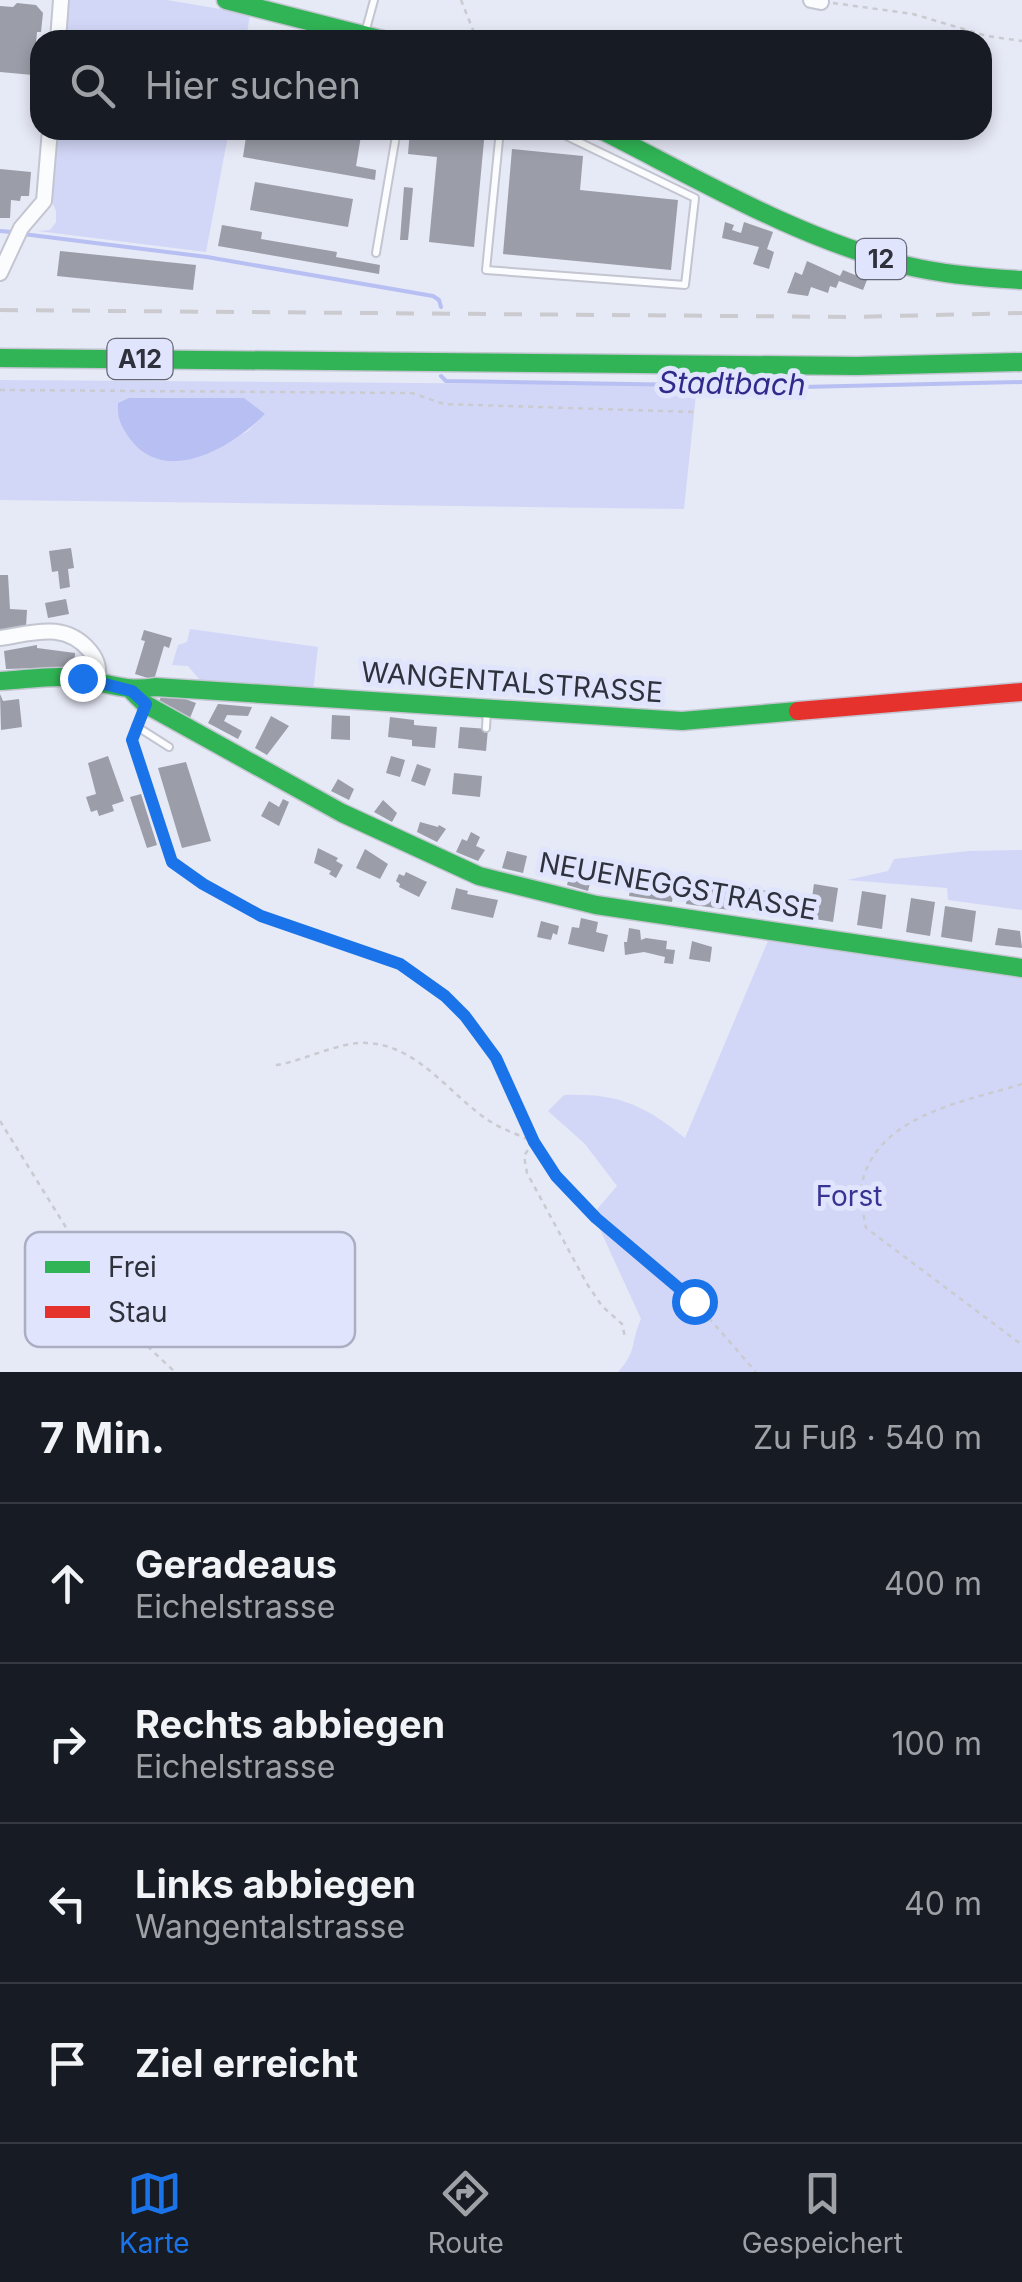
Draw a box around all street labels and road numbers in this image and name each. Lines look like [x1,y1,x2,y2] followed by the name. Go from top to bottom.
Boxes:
[856,239,906,279] road number: 12
[108,339,172,379] road number: A12
[360,655,664,709] street label: WANGENTALSTRASSE
[536,845,820,927] street label: NEUENEGGSTRASSE

